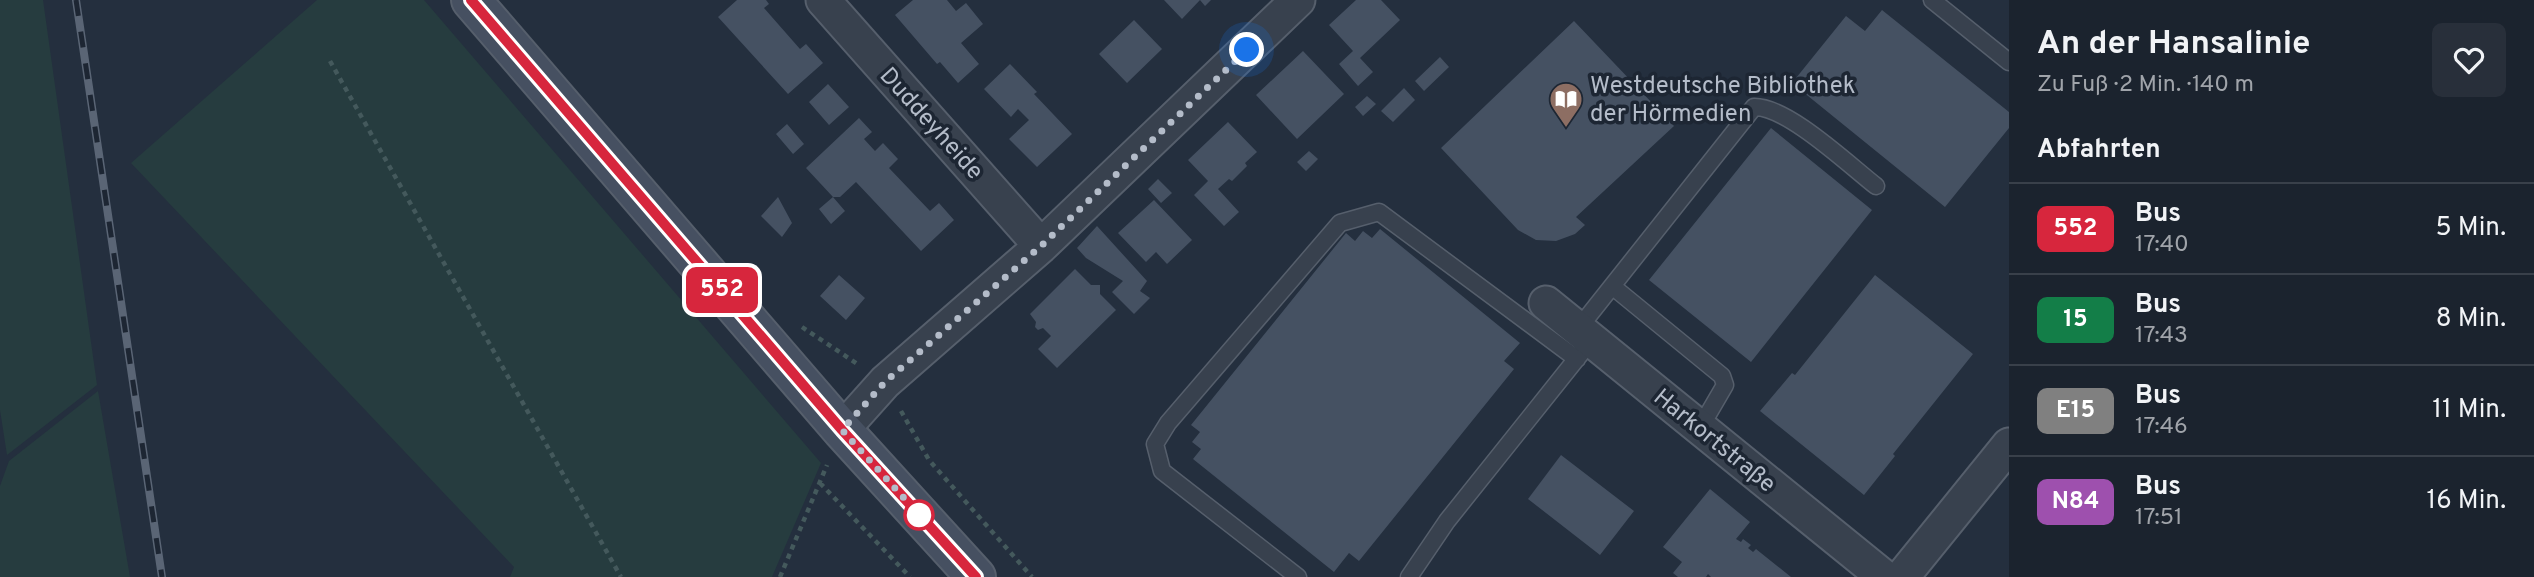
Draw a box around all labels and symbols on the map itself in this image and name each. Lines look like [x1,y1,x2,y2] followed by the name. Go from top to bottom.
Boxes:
[1229,32,1264,67] your location
[872,62,989,187] street label: Duddeyheide
[1590,72,1855,130] place label: Westdeutsche Bibliothek der Hörmedien
[1547,80,1585,129] library icon: Westdeutsche Bibliothek der Hörmedien
[682,267,762,313] line badge: 552
[1646,383,1781,500] street label: Harkortstraße
[904,500,934,530] unlabelled marker

